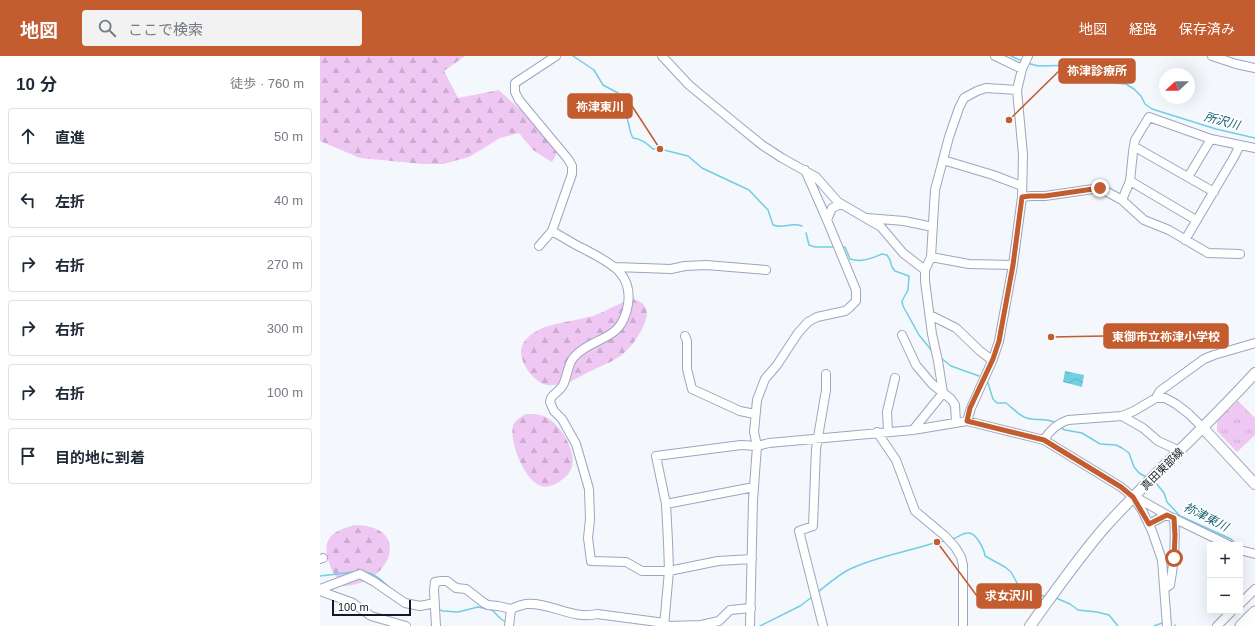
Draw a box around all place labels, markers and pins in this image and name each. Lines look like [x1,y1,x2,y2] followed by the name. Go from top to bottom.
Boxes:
[1059,59,1135,83] callout: 祢津診療所
[568,94,632,118] callout: 祢津東川
[1104,324,1228,348] callout: 東御市立祢津小学校
[977,584,1041,608] callout: 求女沢川

